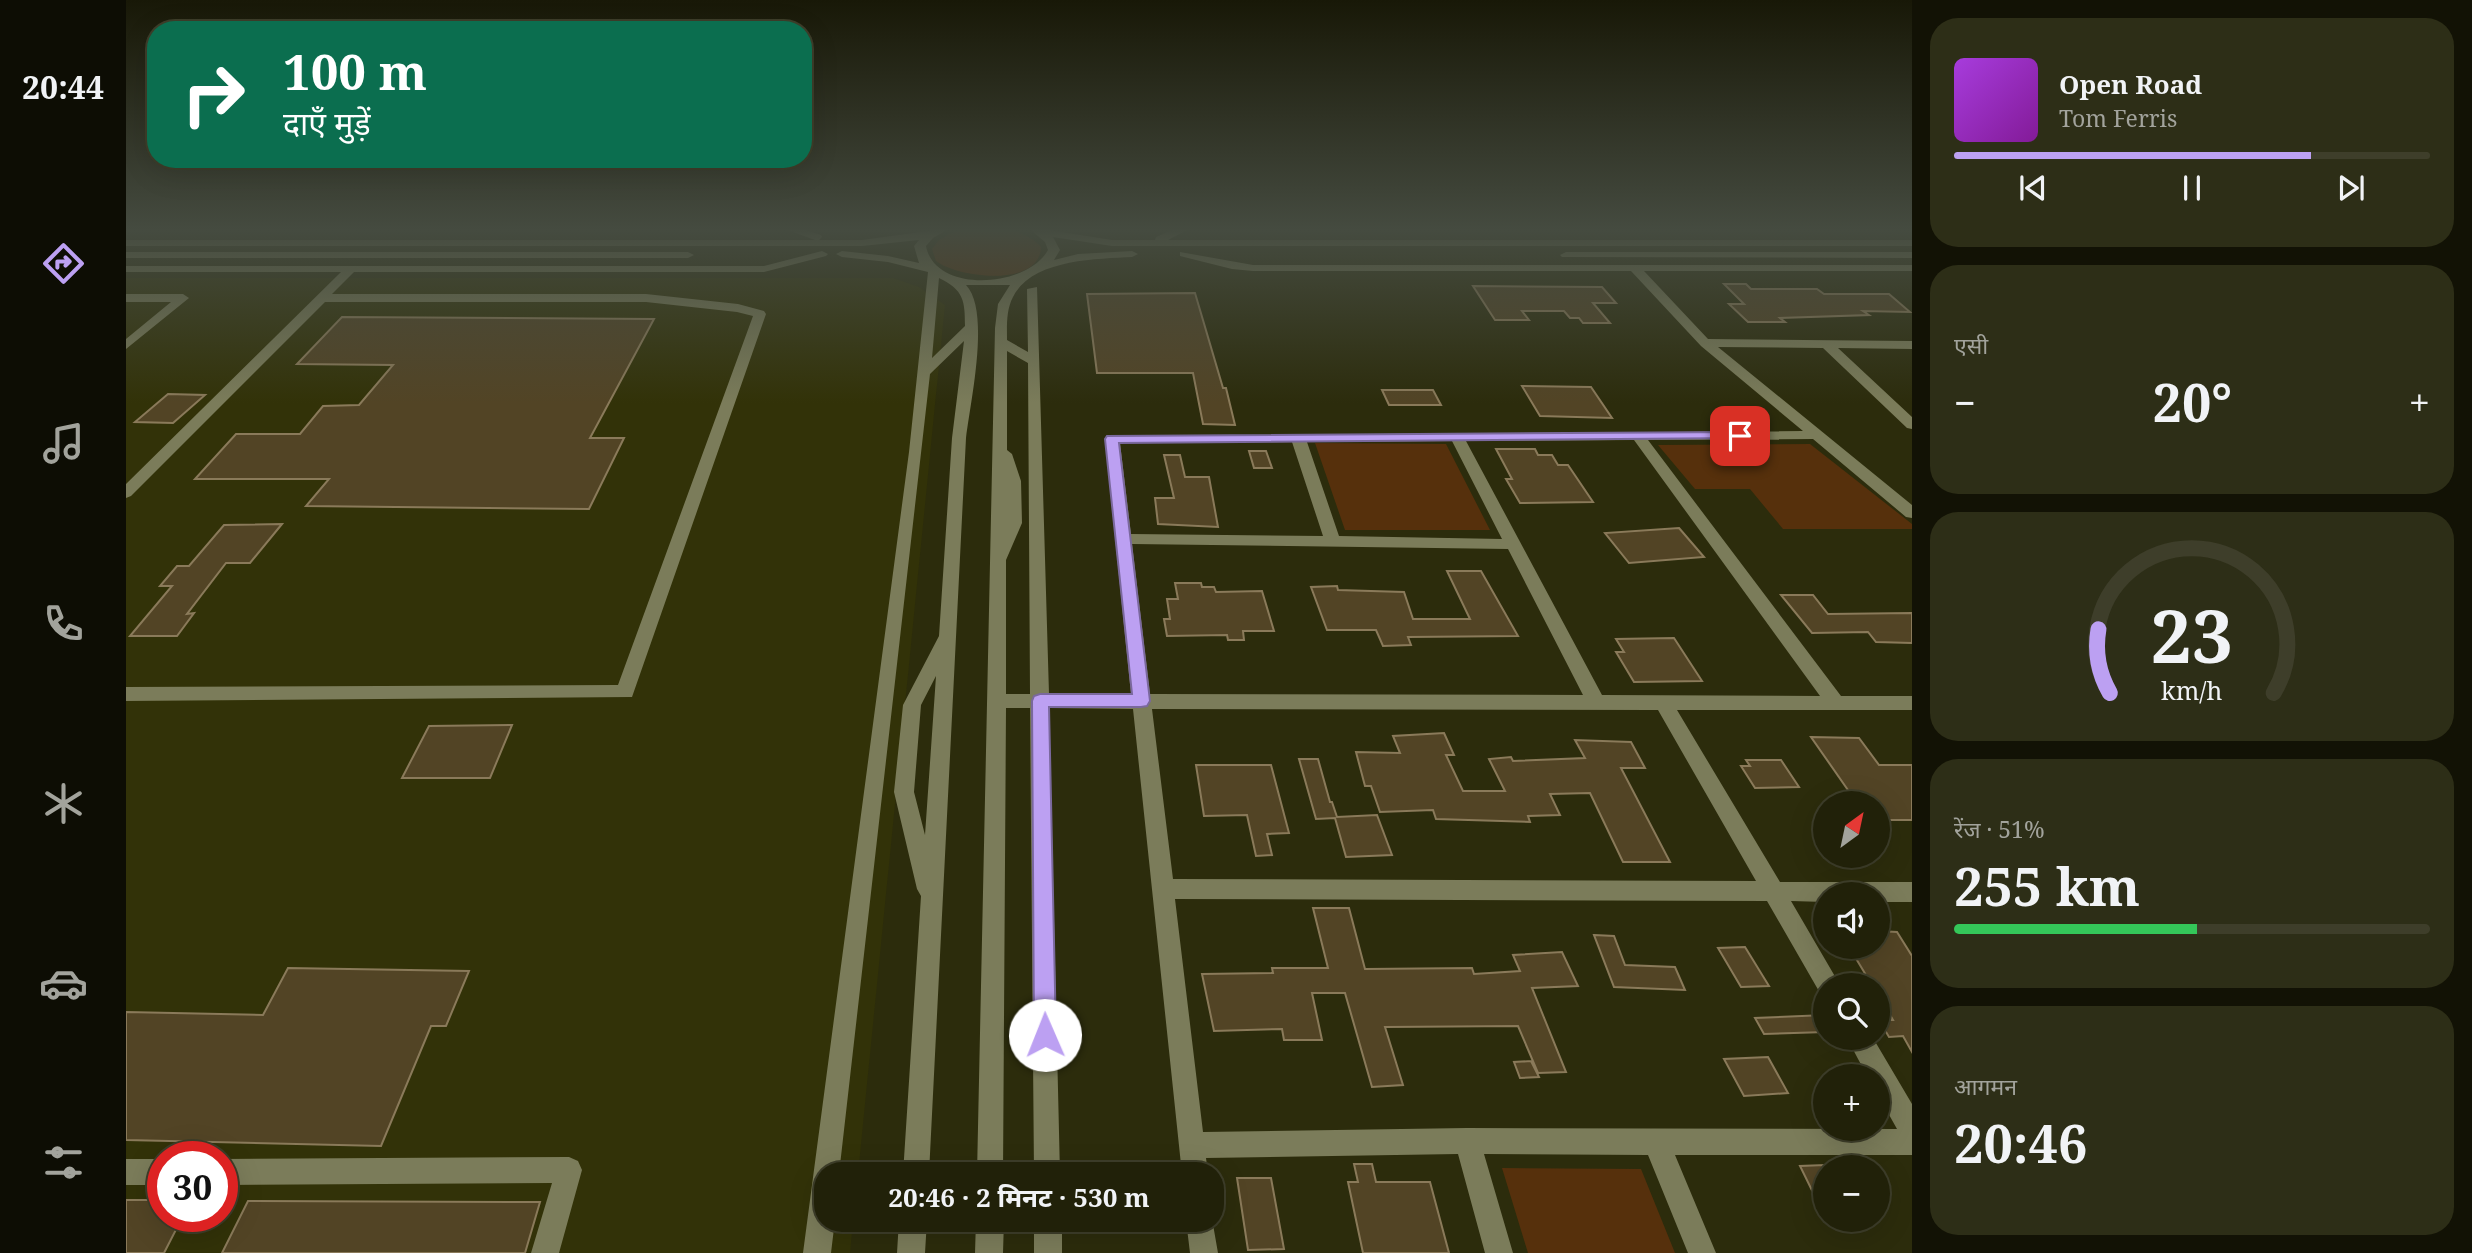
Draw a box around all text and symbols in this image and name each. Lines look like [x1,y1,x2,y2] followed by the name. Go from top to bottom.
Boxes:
[283,38,427,104] text: 100 m
[168,49,259,140] icon: right
[22,65,104,108] text: 20:44
[2059,66,2202,102] text: Open Road
[283,101,371,144] text: दाएँ मुड़ें
[2059,102,2177,134] text: Tom Ferris
[2014,169,2052,207] icon: previous
[2173,169,2211,207] icon: pause
[2332,169,2370,207] icon: next
[39,239,88,288] icon: directions
[1954,329,1988,361] text: एसी
[2153,366,2232,437] text: 20°
[1954,376,1976,428] text: −
[2409,376,2430,428] text: +
[1710,406,1770,466] pin
[1721,417,1759,455] icon: arrive
[39,419,88,468] icon: music
[2151,585,2233,684] text: 23
[39,599,88,648] icon: phone
[2161,672,2223,706] text: km/h
[39,779,88,828] icon: climate
[1813,791,1890,868] north arrow
[1813,791,1890,1232] map controls
[1954,813,2045,845] text: रेंज · 51%
[1954,850,2140,921] text: 255 km
[1813,882,1890,959] button: sound
[39,959,88,1008] icon: car
[1813,973,1890,1050] button: search
[1008,998,1082,1072] position arrow
[1813,1064,1890,1141] button: +
[1954,1070,2017,1102] text: आगमन
[1954,1107,2087,1178] text: 20:46
[39,1138,88,1187] icon: filters
[147,1141,238,1232] speed limit sign: 30
[1813,1155,1890,1232] button: −
[888,1179,1150,1215] text: 20:46 · 2 मिनट · 530 m

